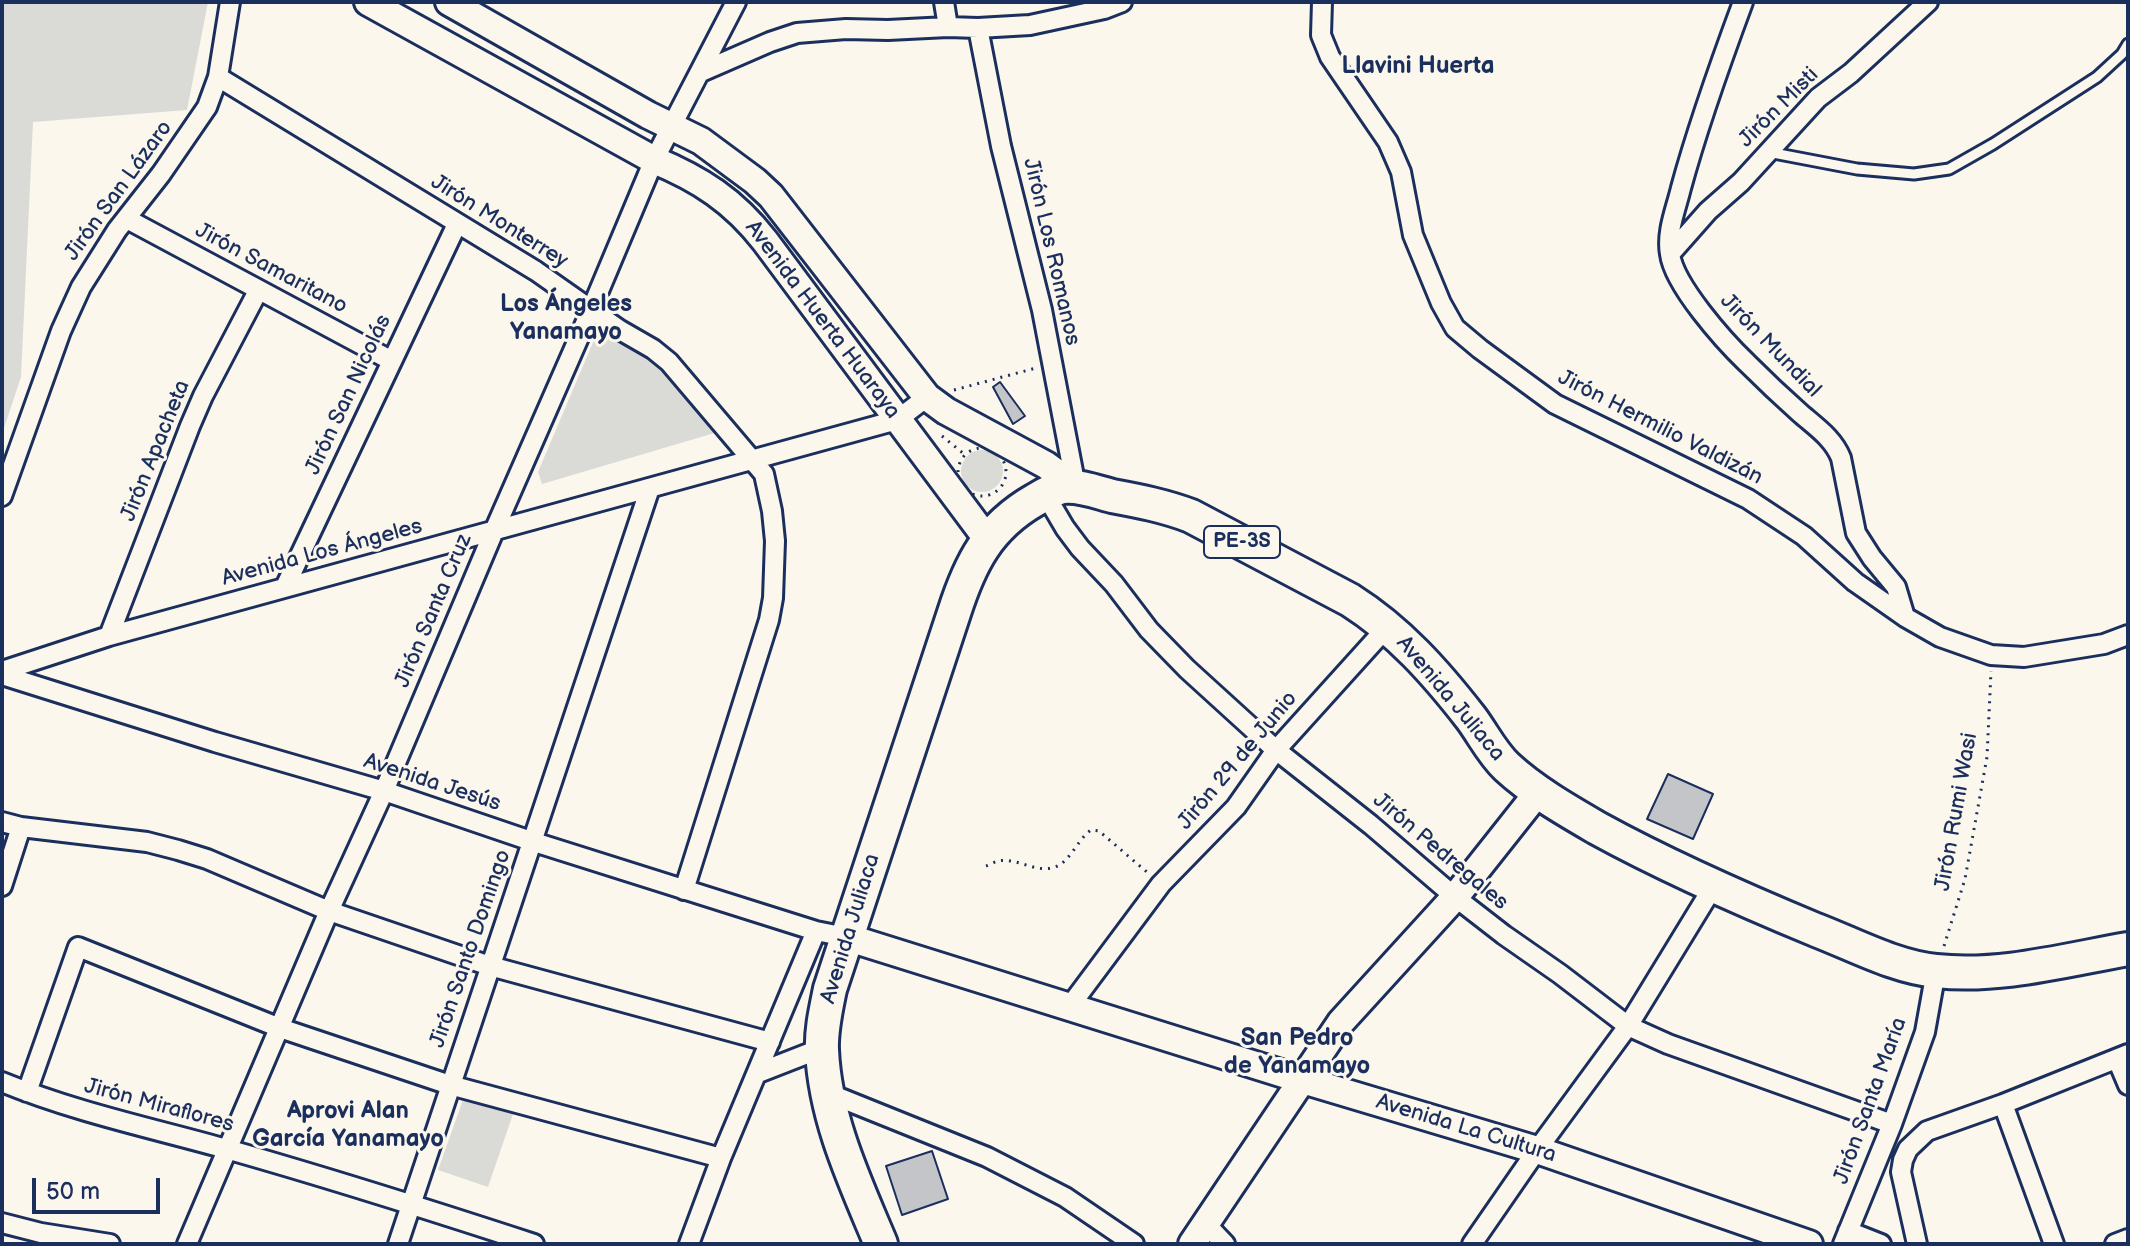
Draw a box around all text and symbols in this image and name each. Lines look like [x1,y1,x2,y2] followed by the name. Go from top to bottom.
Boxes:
[1341,53,1495,81] district label: Llavini Huerta
[1733,62,1825,154] street label: Jirón Misti
[59,116,179,266] street label: Jirón San Lázaro
[1017,156,1085,348] street label: Jirón Los Romanos
[426,169,572,275] street label: Jirón Monterrey
[739,216,905,424] street label: Avenida Huerta Huaraya
[190,218,352,320] street label: Jirón Samaritano
[1714,289,1826,403] street label: Jirón Mundial
[500,291,632,347] district label: Los Ángeles Yanamayo
[300,311,398,479] street label: Jirón San Nicolás
[1553,365,1767,491] street label: Jirón Hermilio Valdizán
[116,377,196,525] street label: Jirón Apacheta
[219,514,425,592] street label: Avenida Los Ángeles
[1204,526,1280,558] road number: PE-3S
[390,530,478,692] street label: Jirón Santa Cruz
[1390,631,1510,767] street label: Avenida Juliaca
[1172,686,1304,836] street label: Jirón 29 de Junio
[1930,731,1984,893] street label: Jirón Rumi Wasi
[360,748,504,818] street label: Avenida Jesús
[1367,788,1513,916] street label: Jirón Pedregales
[425,847,517,1051] street label: Jirón Santo Domingo
[816,851,886,1007] street label: Avenida Juliaca
[1829,1014,1913,1188] street label: Jirón Santa María
[1224,1025,1370,1081] district label: San Pedro de Yanamayo
[81,1073,237,1139] street label: Jirón Miraflores
[1373,1089,1559,1169] street label: Avenida La Cultura
[252,1098,444,1154] district label: Aprovi Alan García Yanamayo
[36,1162,164,1212] scale bar
[46,1177,100,1206] text: 50 m

